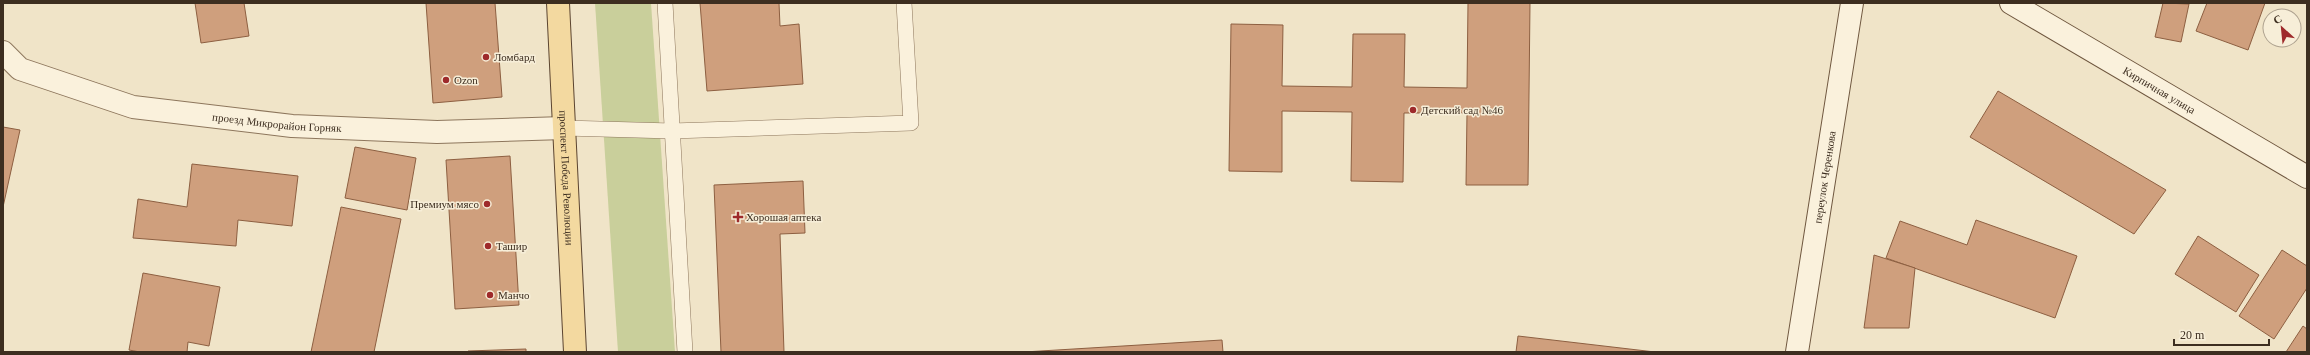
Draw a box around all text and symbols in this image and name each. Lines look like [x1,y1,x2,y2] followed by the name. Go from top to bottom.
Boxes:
[2262,8,2302,48] north arrow
[2271,12,2284,26] text: С
[494,51,535,63] place label: Ломбард
[481,52,491,62] marker: Ломбард
[2121,64,2198,116] street label: Кирпичная улица
[454,74,478,86] place label: Ozon
[441,75,451,85] marker: Ozon
[1421,104,1503,116] place label: Детский сад №46
[1408,105,1418,115] marker: Детский сад №46
[557,110,576,246] street label: проспект Победа Революции
[212,111,342,134] street label: проезд Микрорайон Горняк
[1811,130,1838,224] street label: переулок Черенкова
[410,198,479,210] place label: Премиум мясо
[482,199,492,209] marker: Премиум мясо
[746,211,821,223] place label: Хорошая аптека
[733,212,743,222] marker: Хорошая аптека
[496,240,528,252] place label: Ташир
[483,241,493,251] marker: Ташир
[498,289,530,301] place label: Манчо
[485,290,495,300] marker: Манчо
[2174,321,2269,347] scale bar
[2180,328,2205,342] text: 20 m

